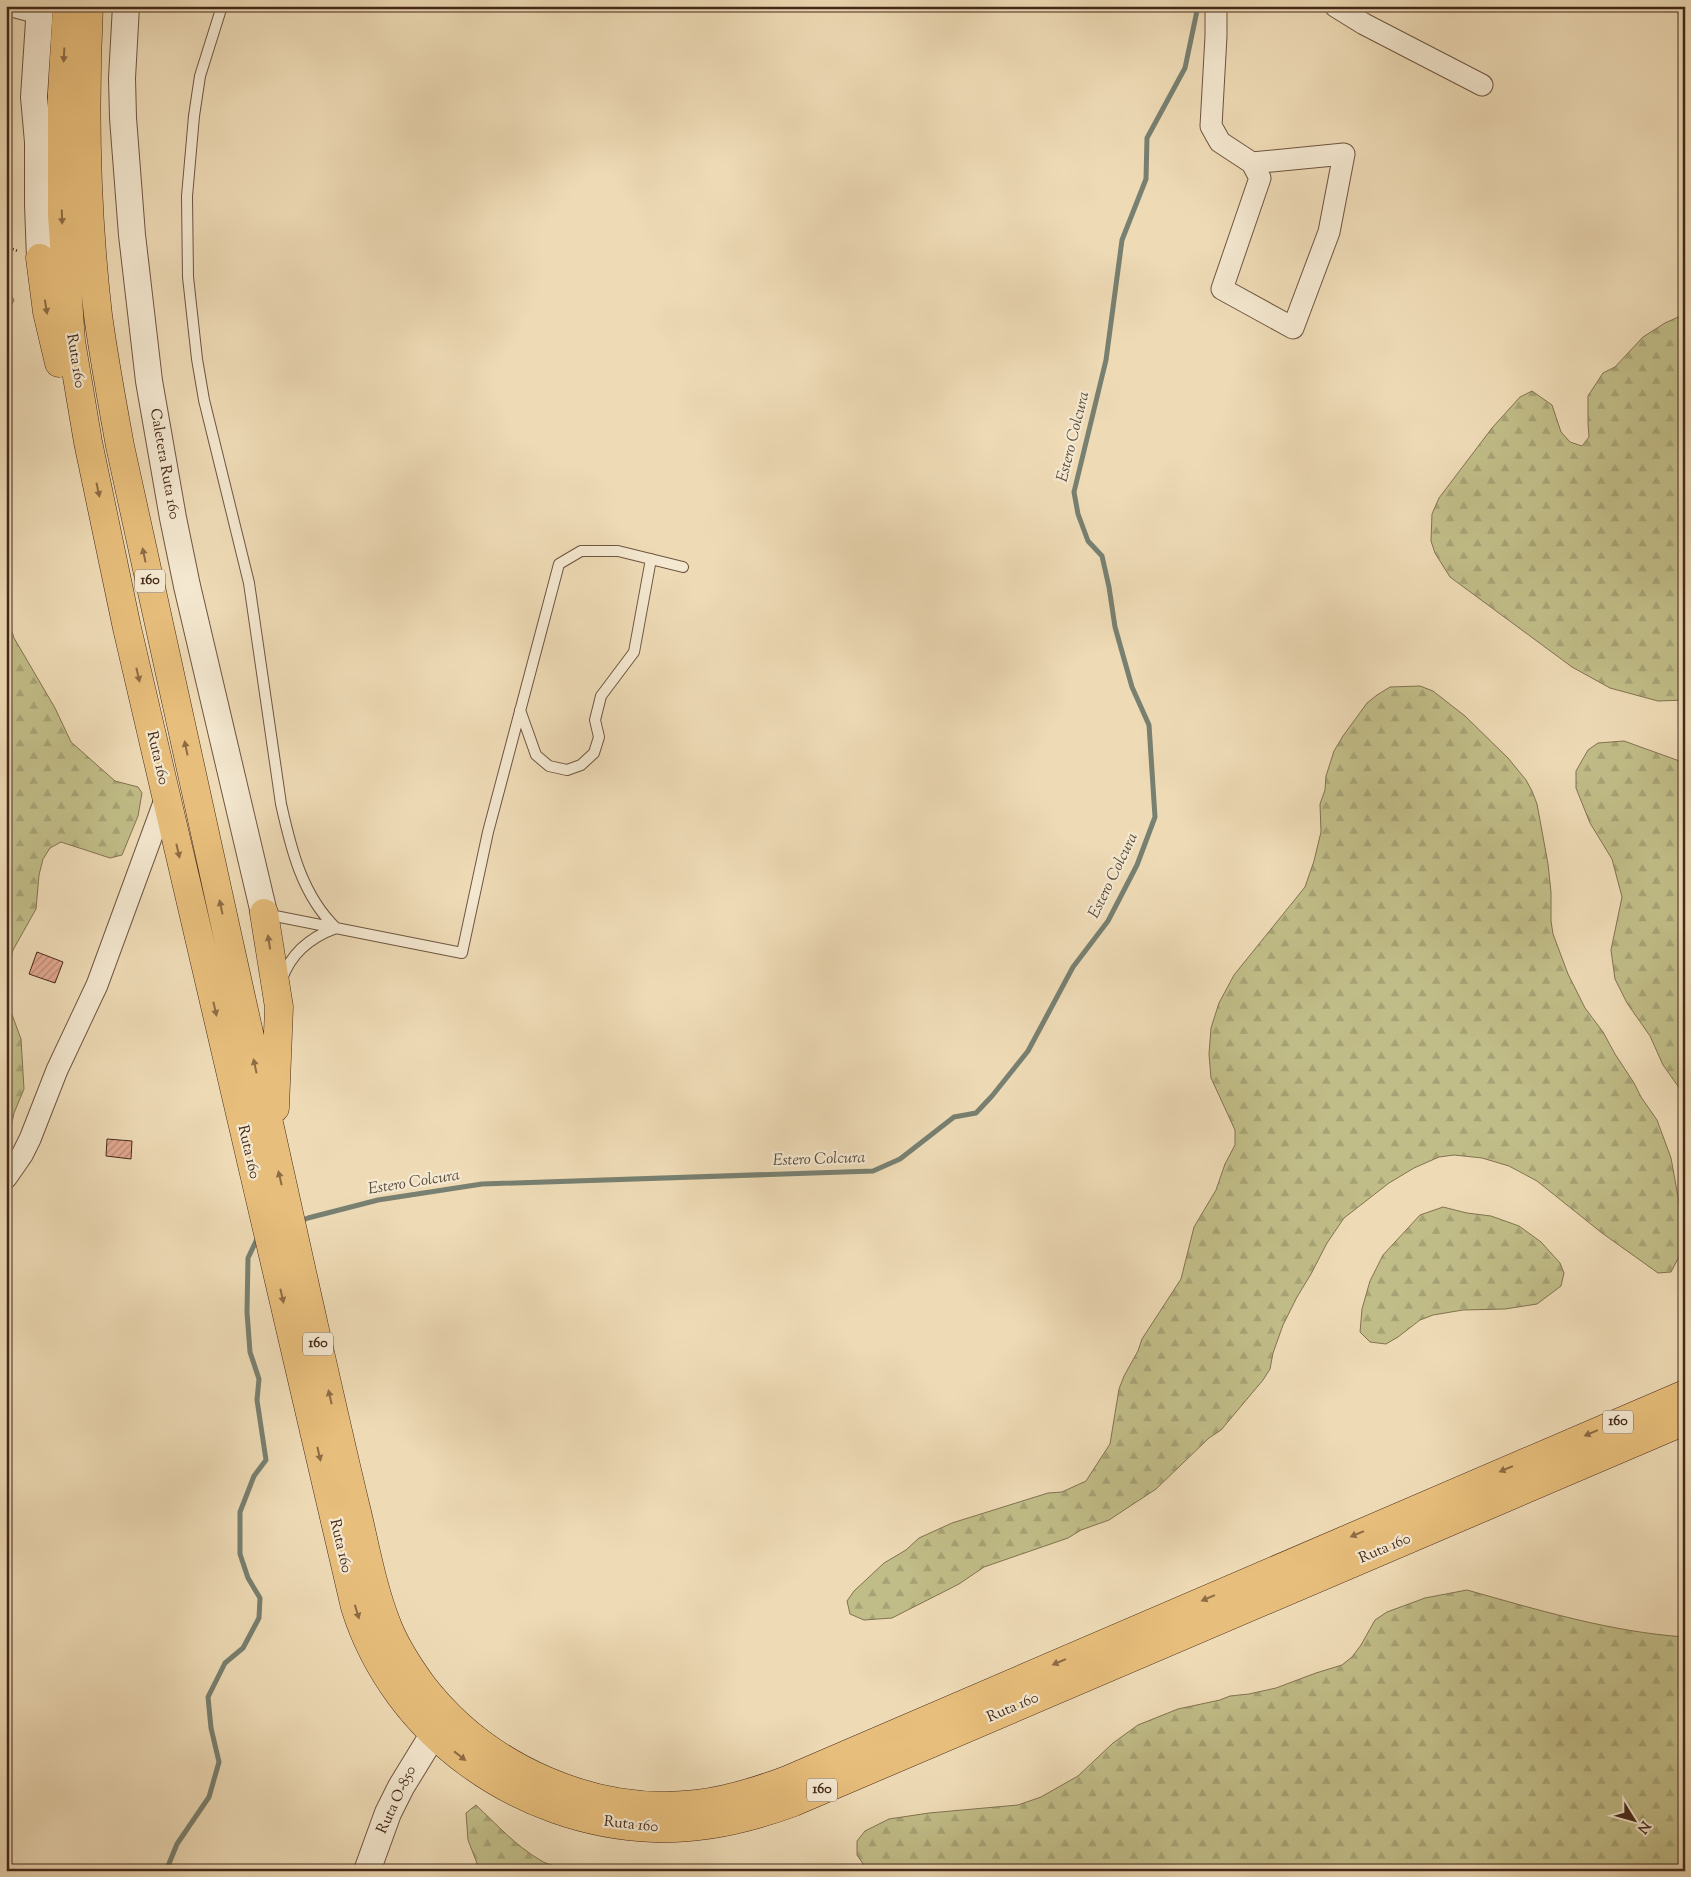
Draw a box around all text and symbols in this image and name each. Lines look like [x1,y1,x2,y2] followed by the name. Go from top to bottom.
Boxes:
[59,47,67,63] one-way arrow
[59,210,67,226] one-way arrow
[43,299,51,315] one-way arrow
[60,332,90,390] street label: Ruta 160
[1052,389,1096,485] water label: Estero Colcura
[144,407,184,521] street label: Caletera Ruta 160
[94,482,102,498] one-way arrow
[140,547,148,563] one-way arrow
[135,570,165,592] road number: 160
[134,668,142,683] one-way arrow
[141,729,173,787] street label: Ruta 160
[182,740,190,756] one-way arrow
[1083,829,1145,923] water label: Estero Colcura
[174,843,182,858] one-way arrow
[216,898,224,914] one-way arrow
[264,934,272,950] one-way arrow
[211,1002,219,1017] one-way arrow
[251,1058,259,1073] one-way arrow
[232,1123,264,1181] street label: Ruta 160
[772,1147,866,1173] water label: Estero Colcura
[366,1164,462,1202] water label: Estero Colcura
[276,1171,284,1186] one-way arrow
[278,1289,286,1304] one-way arrow
[303,1332,333,1356] road number: 160
[326,1389,334,1404] one-way arrow
[1603,1410,1633,1434] road number: 160
[1584,1430,1598,1438] one-way arrow
[315,1447,323,1462] one-way arrow
[1499,1466,1513,1474] one-way arrow
[324,1517,356,1575] street label: Ruta 160
[1356,1529,1414,1569] street label: Ruta 160
[1350,1530,1364,1538] one-way arrow
[1201,1595,1215,1603] one-way arrow
[353,1605,361,1620] one-way arrow
[1052,1659,1066,1667] one-way arrow
[984,1688,1042,1728] street label: Ruta 160
[453,1751,466,1762] one-way arrow
[372,1763,422,1837] street label: Ruta O-850
[807,1778,837,1802] road number: 160
[1608,1794,1658,1844] north arrow
[603,1812,659,1838] street label: Ruta 160
[1631,1816,1654,1837] text: N

